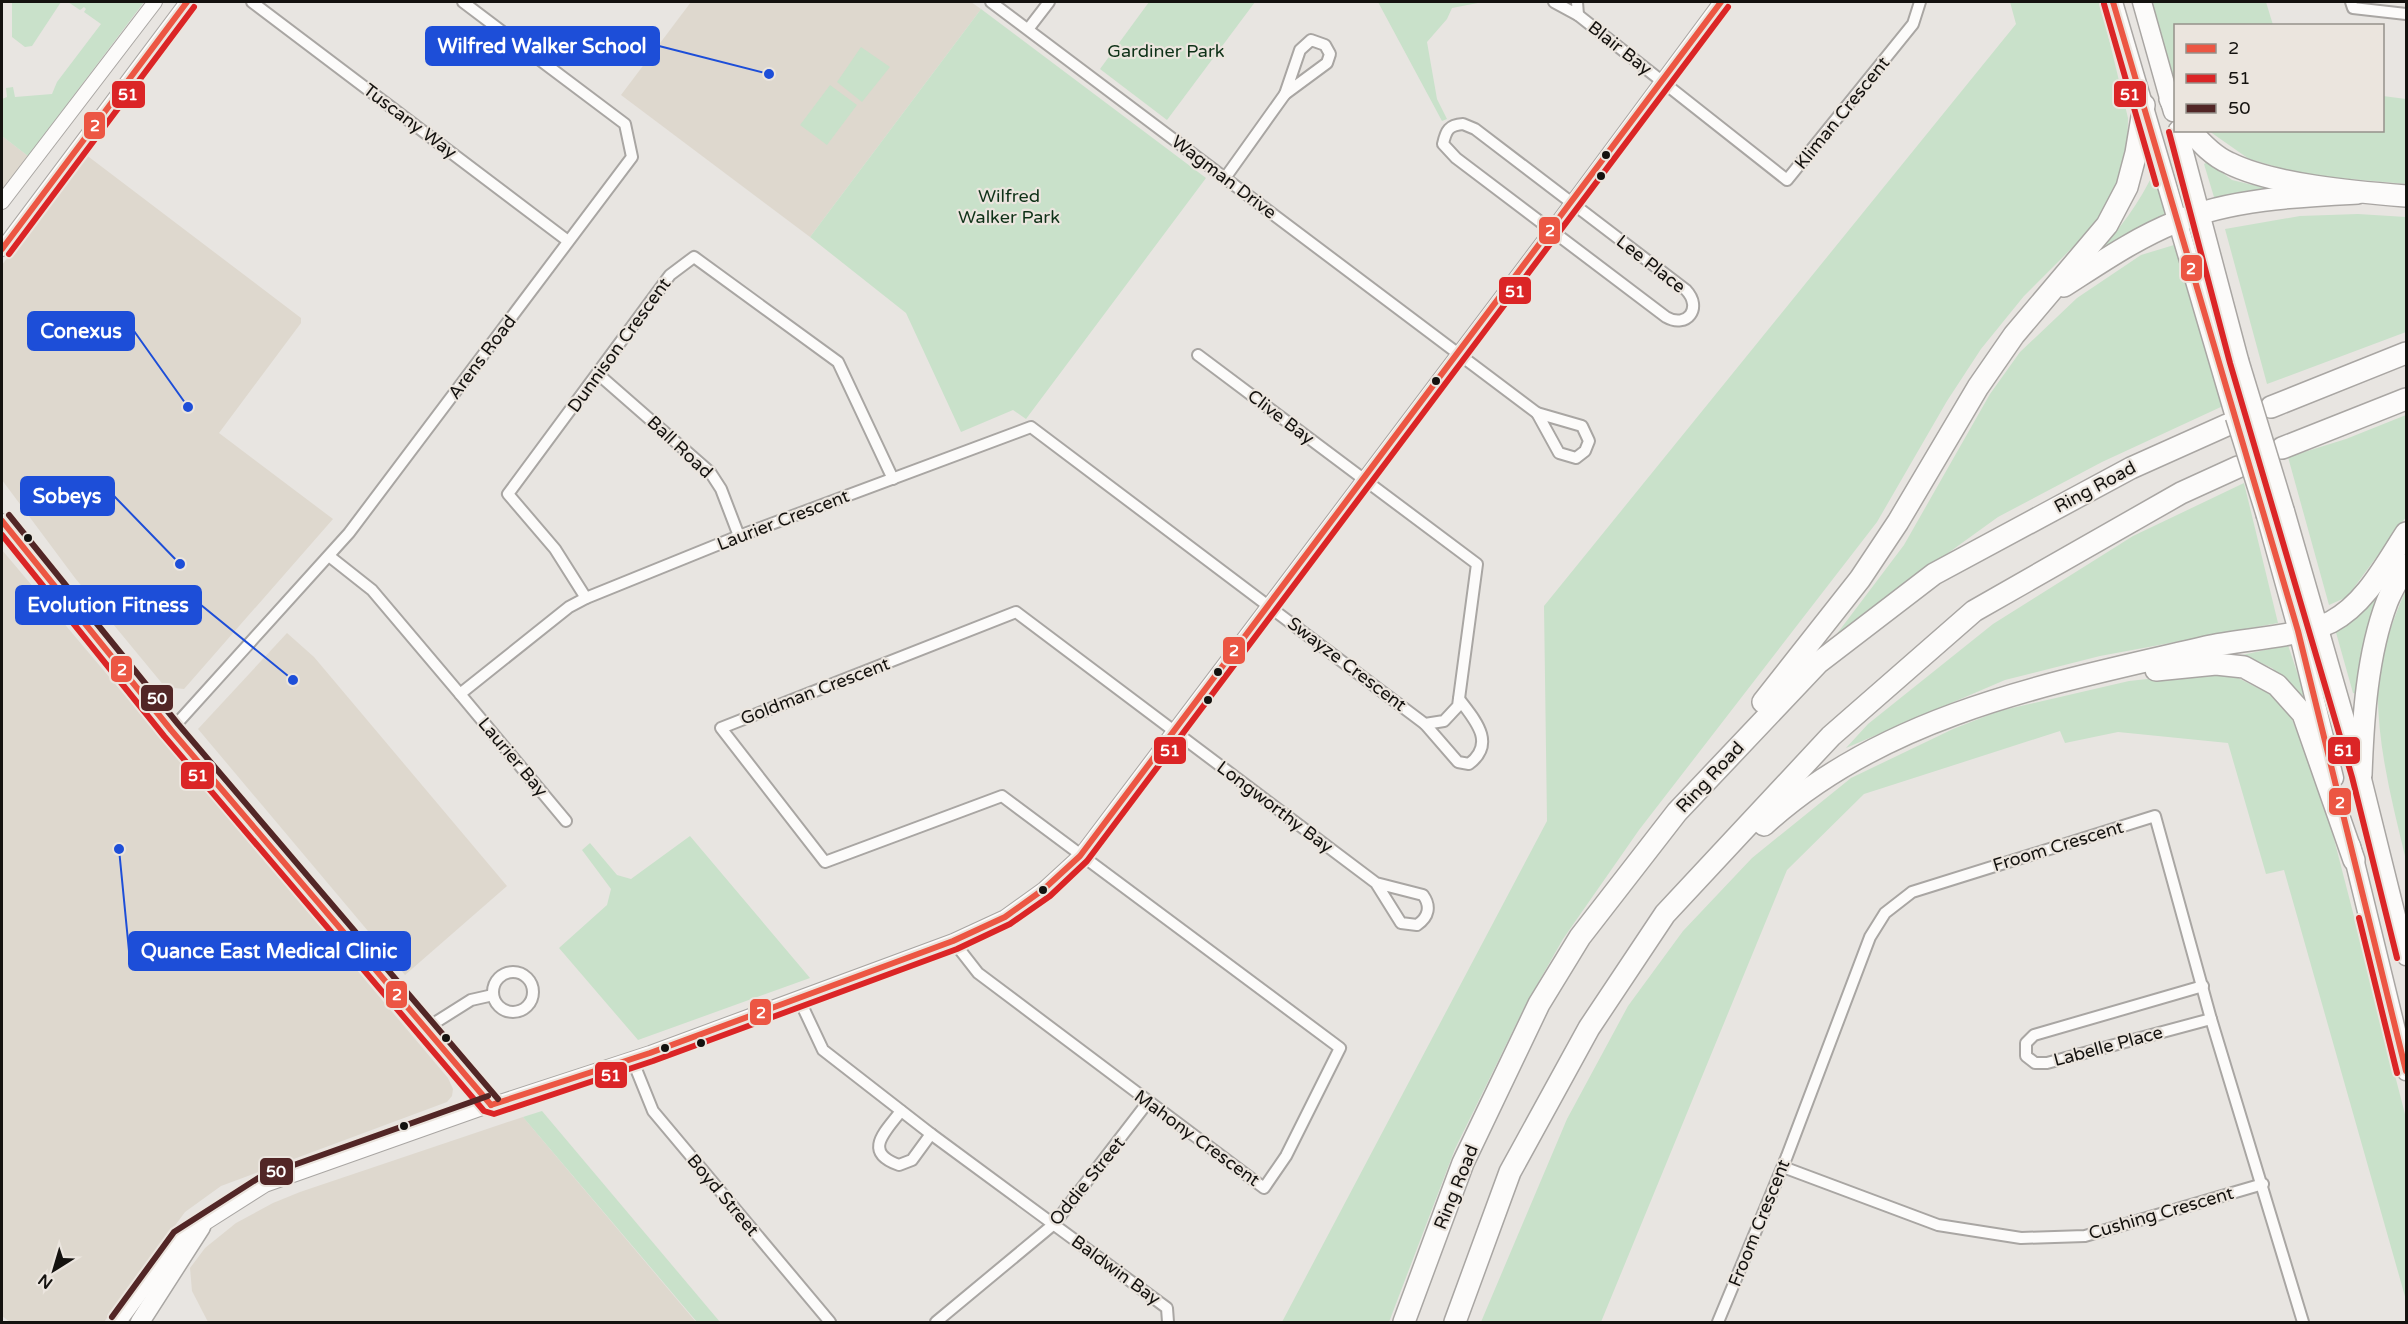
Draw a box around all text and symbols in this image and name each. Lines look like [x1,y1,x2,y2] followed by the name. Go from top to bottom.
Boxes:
[1584,16,1657,80] street label: Blair Bay
[2174,24,2384,132] legend
[426,27,659,65] callout: Wilfred Walker School
[437,35,647,59] text: Wilfred Walker School
[2228,37,2239,59] text: 2
[1107,40,1225,62] park label: Gardiner Park
[1790,52,1894,174] street label: Kliman Crescent
[2228,67,2251,89] text: 51
[359,79,461,164] street label: Tuscany Way
[111,80,146,109] line badge: 51
[2113,80,2147,108] line badge: 51
[118,85,138,105] text: 51
[2120,85,2140,105] text: 51
[2228,97,2251,119] text: 50
[83,111,106,140] line badge: 2
[90,116,100,136] text: 2
[1167,130,1281,224] street label: Wagman Drive
[1600,149,1612,161] unlabelled marker
[1595,170,1607,182] unlabelled marker
[958,185,1060,228] park label: Wilfred Walker Park
[1538,216,1561,245] line badge: 2
[1545,221,1555,241] text: 2
[1612,230,1690,298] street label: Lee Place
[2180,254,2203,282] line badge: 2
[2186,259,2196,279] text: 2
[563,273,675,417] street label: Dunnison Crescent
[1498,276,1532,305] line badge: 51
[1505,282,1525,302] text: 51
[443,311,521,403] street label: Arens Road
[28,312,134,350] callout: Conexus
[40,320,122,344] text: Conexus
[1430,375,1442,387] unlabelled marker
[1243,385,1319,449] street label: Clive Bay
[643,411,717,483] street label: Ball Road
[2050,456,2140,518] street label: Ring Road
[21,477,114,515] callout: Sobeys
[33,485,102,509] text: Sobeys
[714,485,852,555] street label: Laurier Crescent
[22,532,34,544] unlabelled marker
[16,586,201,624] callout: Evolution Fitness
[27,594,189,618] text: Evolution Fitness
[1283,612,1411,716] street label: Swayze Crescent
[1222,636,1246,665] line badge: 2
[1229,641,1239,661] text: 2
[737,652,893,730] street label: Goldman Crescent
[110,655,133,683] line badge: 2
[117,660,127,680] text: 2
[1212,666,1224,678] unlabelled marker
[140,684,174,712] line badge: 50
[147,689,167,709] text: 50
[1202,694,1214,706] unlabelled marker
[474,713,553,801] street label: Laurier Bay
[1153,736,1187,765] line badge: 51
[2327,736,2361,765] line badge: 51
[1671,737,1749,817] street label: Ring Road
[1160,741,1180,761] text: 51
[2334,741,2354,761] text: 51
[1213,756,1338,858] street label: Longworthy Bay
[180,761,215,790] line badge: 51
[188,766,208,786] text: 51
[2328,787,2352,816] line badge: 2
[2335,793,2345,813] text: 2
[1990,816,2126,876] street label: Froom Crescent
[1037,884,1049,896] unlabelled marker
[129,932,410,970] callout: Quance East Medical Clinic
[141,940,398,964] text: Quance East Medical Clinic
[385,980,408,1009] line badge: 2
[392,985,402,1005] text: 2
[749,998,772,1026] line badge: 2
[756,1003,766,1023] text: 2
[2051,1021,2165,1071] street label: Labelle Place
[440,1032,452,1044] unlabelled marker
[695,1037,707,1049] unlabelled marker
[659,1042,671,1054] unlabelled marker
[594,1061,628,1089] line badge: 51
[601,1066,621,1086] text: 51
[1130,1085,1264,1191] street label: Mahony Crescent
[398,1120,410,1132] unlabelled marker
[1045,1132,1130,1230] street label: Oddie Street
[1429,1141,1483,1233] street label: Ring Road
[682,1150,764,1241] street label: Boyd Street
[1723,1156,1795,1290] street label: Froom Crescent
[259,1157,294,1186] line badge: 50
[266,1162,286,1182] text: 50
[2086,1182,2236,1244] street label: Cushing Crescent
[1067,1230,1165,1310] street label: Baldwin Bay
[24,1240,84,1300] north arrow
[34,1269,57,1293] text: N

